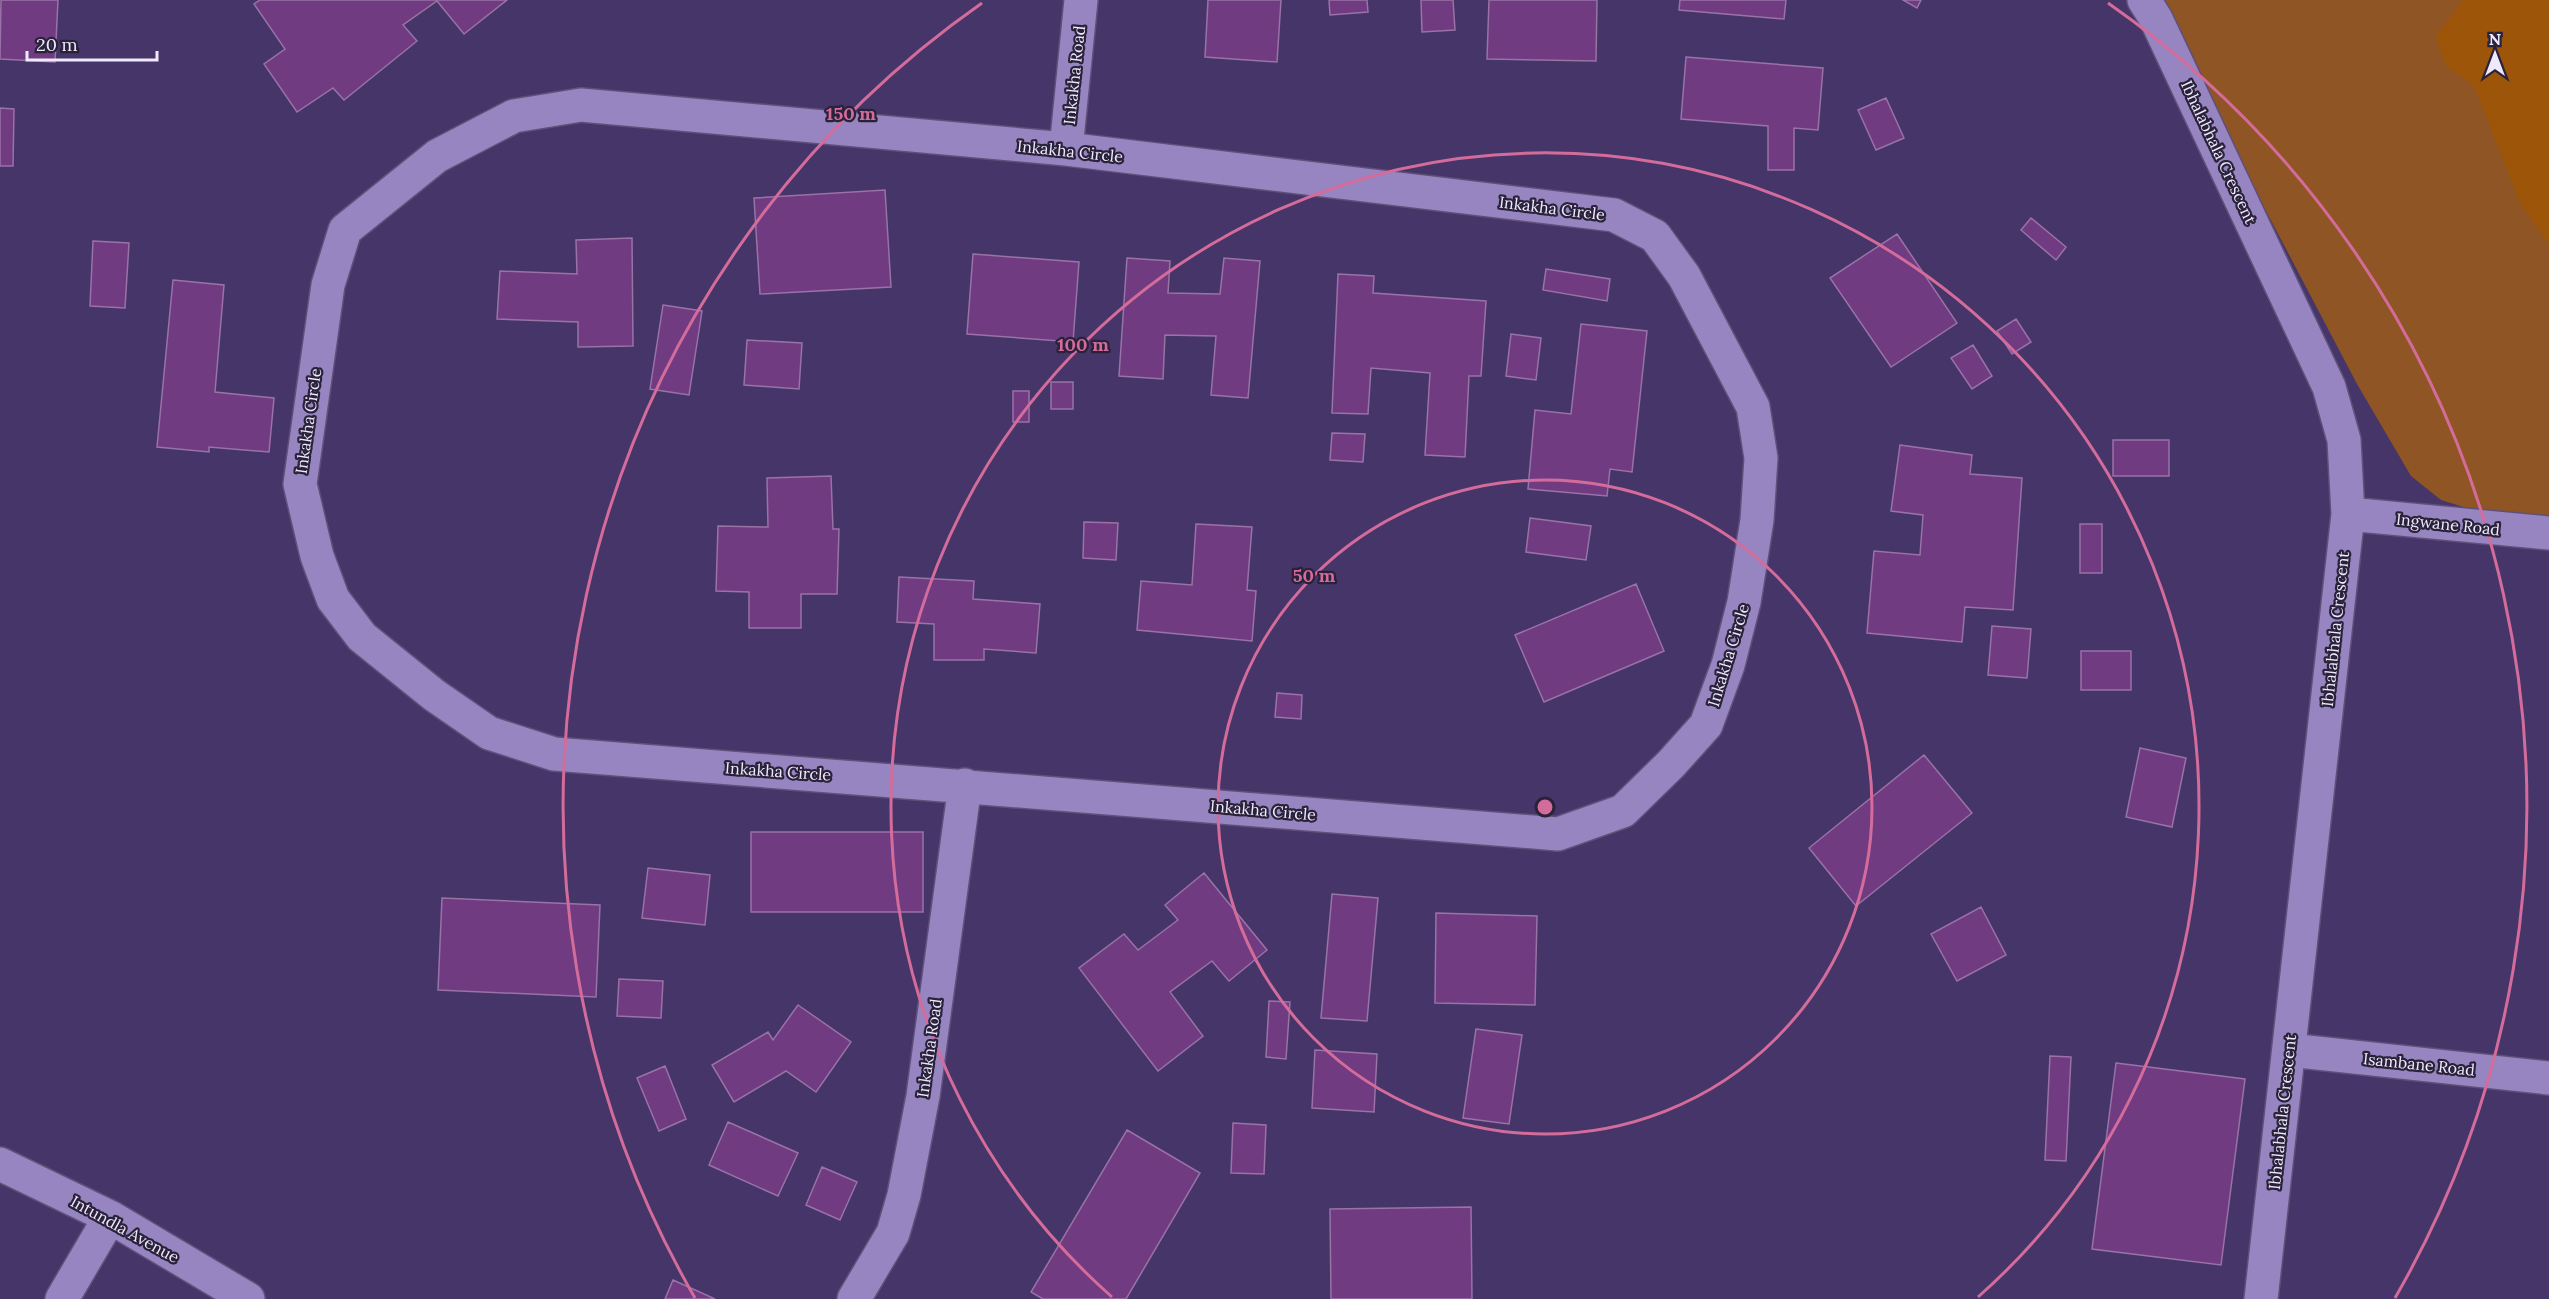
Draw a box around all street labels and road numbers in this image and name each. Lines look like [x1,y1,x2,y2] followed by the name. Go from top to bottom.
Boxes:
[1059,24,1089,126] street label: Inkakha Road
[2177,77,2261,228] street label: Ibhalabhala Crescent
[1016,135,1124,167] street label: Inkakha Circle
[1498,192,1606,224] street label: Inkakha Circle
[291,367,325,475] street label: Inkakha Circle
[2395,509,2501,539] street label: Ingwane Road
[2317,550,2353,708] street label: Ibhalabhala Crescent
[1703,601,1753,709] street label: Inkakha Circle
[724,757,832,785] street label: Inkakha Circle
[1209,795,1317,825] street label: Inkakha Circle
[912,997,946,1099] street label: Inkakha Road
[2264,1033,2300,1191] street label: Ibhalabhala Crescent
[2362,1048,2476,1080] street label: Isambane Road
[67,1191,183,1267] street label: Intundla Avenue

